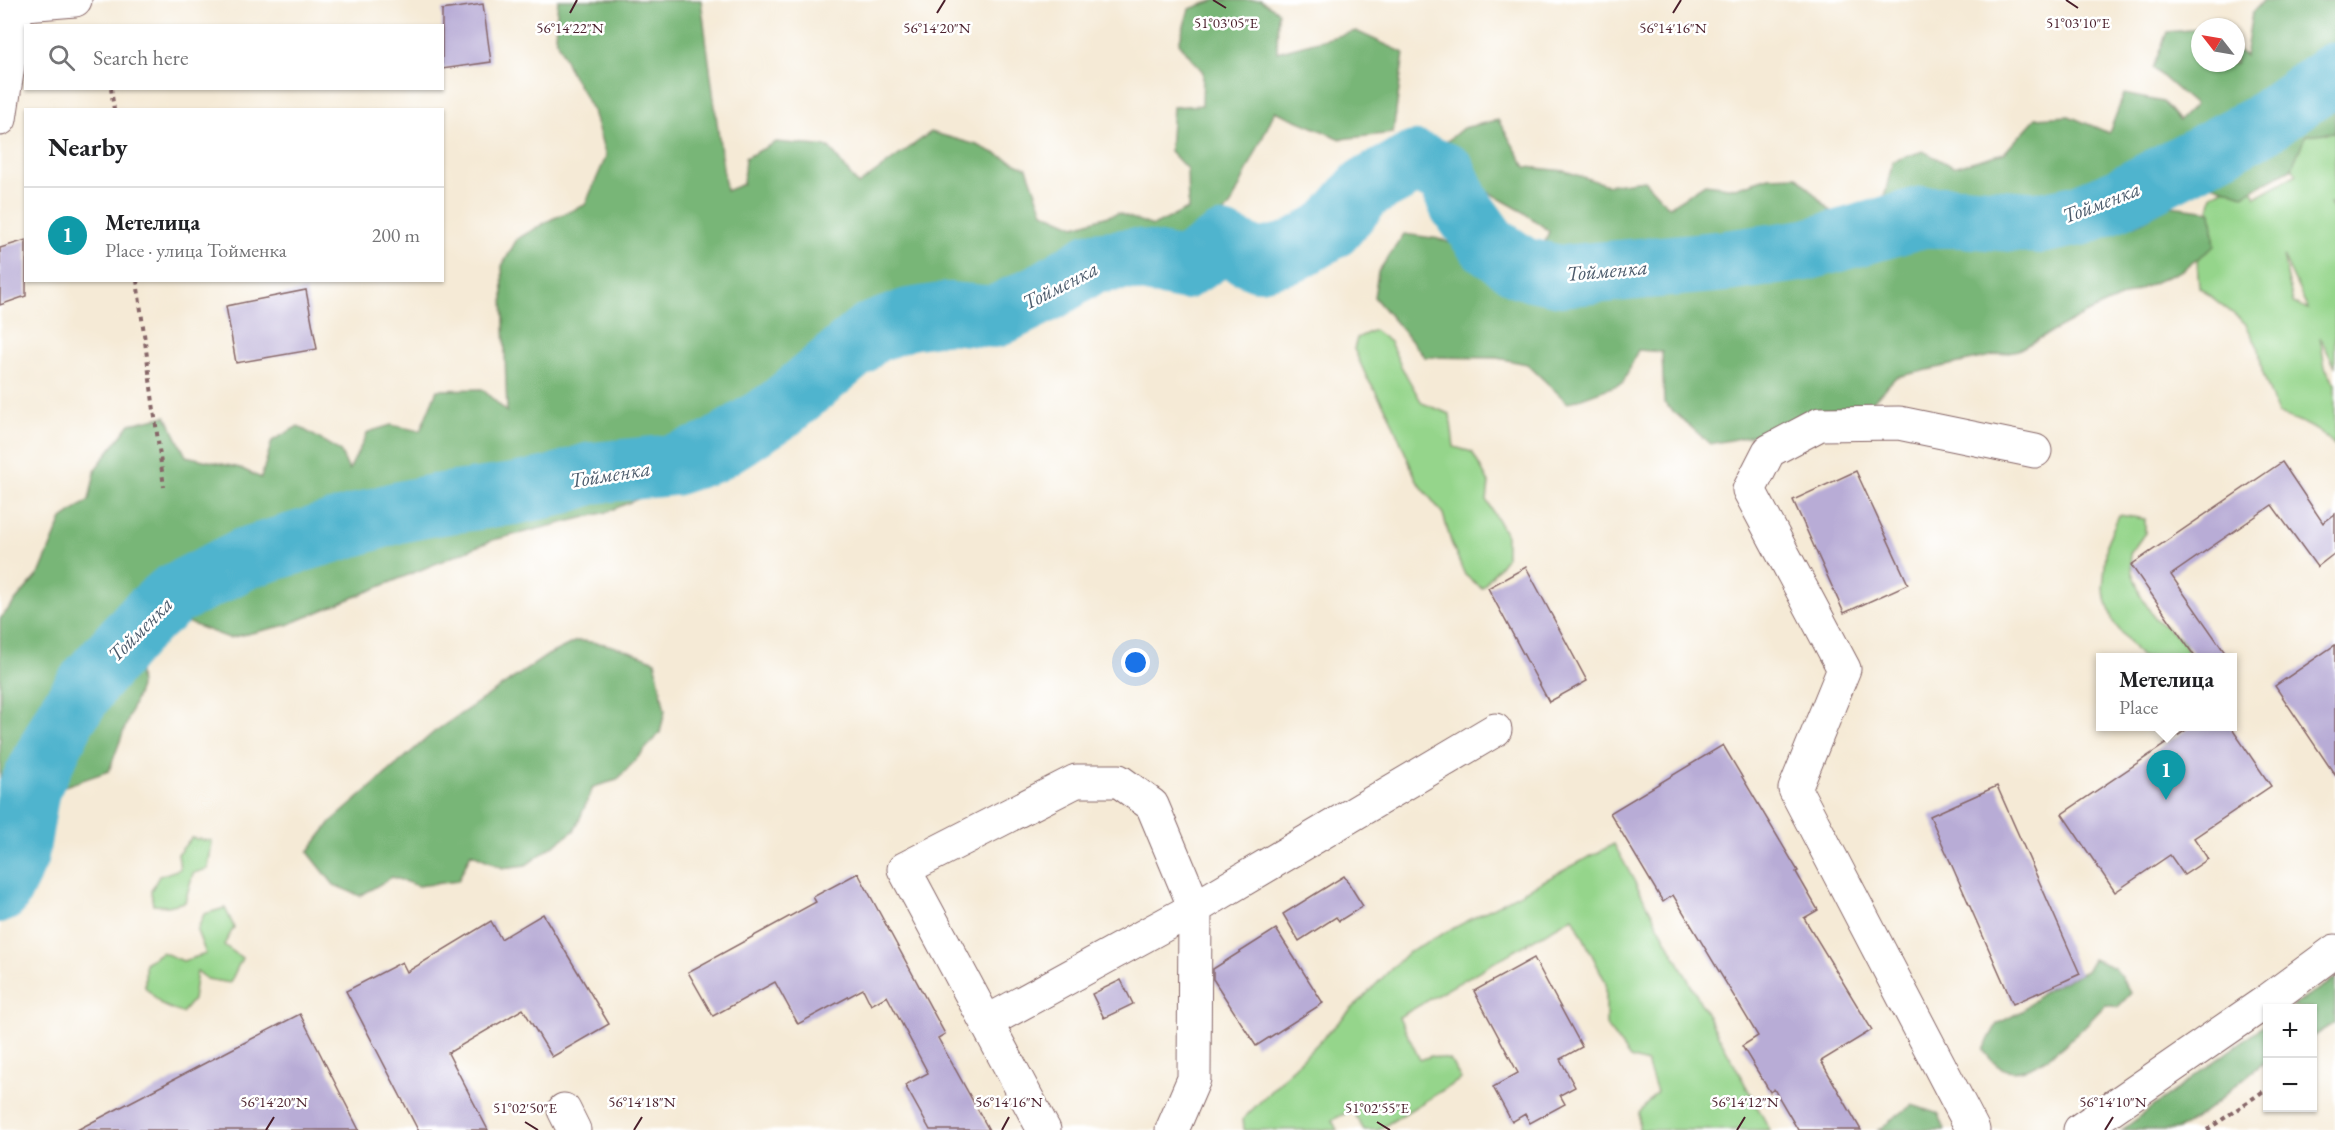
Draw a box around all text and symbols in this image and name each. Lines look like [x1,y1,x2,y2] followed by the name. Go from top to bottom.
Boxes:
[1194,13,1259,32] text: 51°03'05"E
[2046,13,2111,32] text: 51°03'10"E
[536,18,604,37] text: 56°14'22"N
[903,18,971,37] text: 56°14'20"N
[1639,18,1707,37] text: 56°14'16"N
[2191,18,2245,72] north arrow
[24,24,444,90] search box
[45,41,78,74] icon: search
[93,43,188,72] text: Search here
[48,130,128,164] text: Nearby
[2058,175,2144,229] water label: Тойменка
[105,208,200,237] text: Метелица
[62,222,73,248] text: 1
[372,222,420,248] text: 200 m
[105,237,287,263] text: Place · улица Тойменка
[1565,253,1649,287] water label: Тойменка
[1018,254,1102,316] water label: Тойменка
[568,454,652,494] water label: Тойменка
[102,591,178,667] water label: Тойменка
[1121,648,1150,677] your location
[2096,653,2237,731] popup
[2119,665,2214,694] text: Метелица
[2119,694,2158,720] text: Place
[2146,750,2186,800] pin: 1
[2263,1004,2317,1112] map controls
[2263,1004,2317,1058] button: +
[2263,1058,2317,1112] button: −
[240,1092,308,1111] text: 56°14'20"N
[608,1092,676,1111] text: 56°14'18"N
[975,1092,1043,1111] text: 56°14'16"N
[1711,1092,1779,1111] text: 56°14'12"N
[2079,1092,2147,1111] text: 56°14'10"N
[493,1098,558,1117] text: 51°02'50"E
[1345,1098,1410,1117] text: 51°02'55"E

